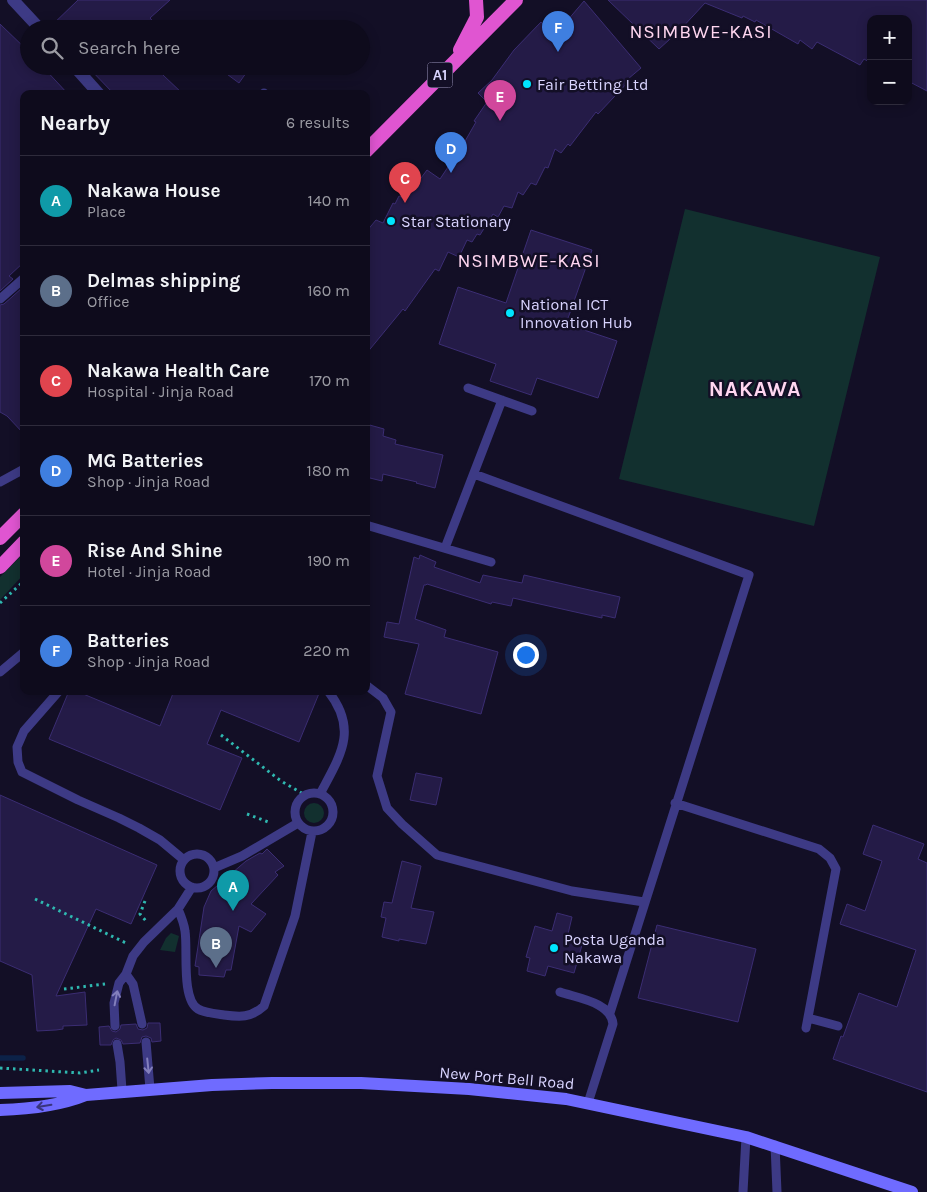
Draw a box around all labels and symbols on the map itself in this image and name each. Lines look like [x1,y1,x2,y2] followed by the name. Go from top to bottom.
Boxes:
[542,11,574,52] pin: F
[629,21,773,43] district label: NSIMBWE-KASI
[428,62,452,88] road number: A1
[537,75,649,94] place label: Fair Betting Ltd
[521,78,533,90] marker: Fair Betting Ltd
[484,80,516,121] pin: E
[435,132,467,173] pin: D
[389,162,421,203] pin: C
[401,212,511,231] place label: Star Stationary
[385,215,397,227] marker: Star Stationary
[457,250,601,272] district label: NSIMBWE-KASI
[520,295,632,332] place label: National ICT Innovation Hub
[504,307,516,319] marker: National ICT Innovation Hub
[709,377,801,401] district label: NAKAWA
[513,642,539,668] your location
[217,870,249,911] pin: A
[200,927,232,968] pin: B
[564,930,665,967] place label: Posta Uganda Nakawa
[548,942,560,954] marker: Posta Uganda Nakawa
[112,991,121,1007] one-way arrow
[143,1057,153,1073] one-way arrow
[439,1063,575,1093] street label: New Port Bell Road
[36,1101,52,1111] one-way arrow

